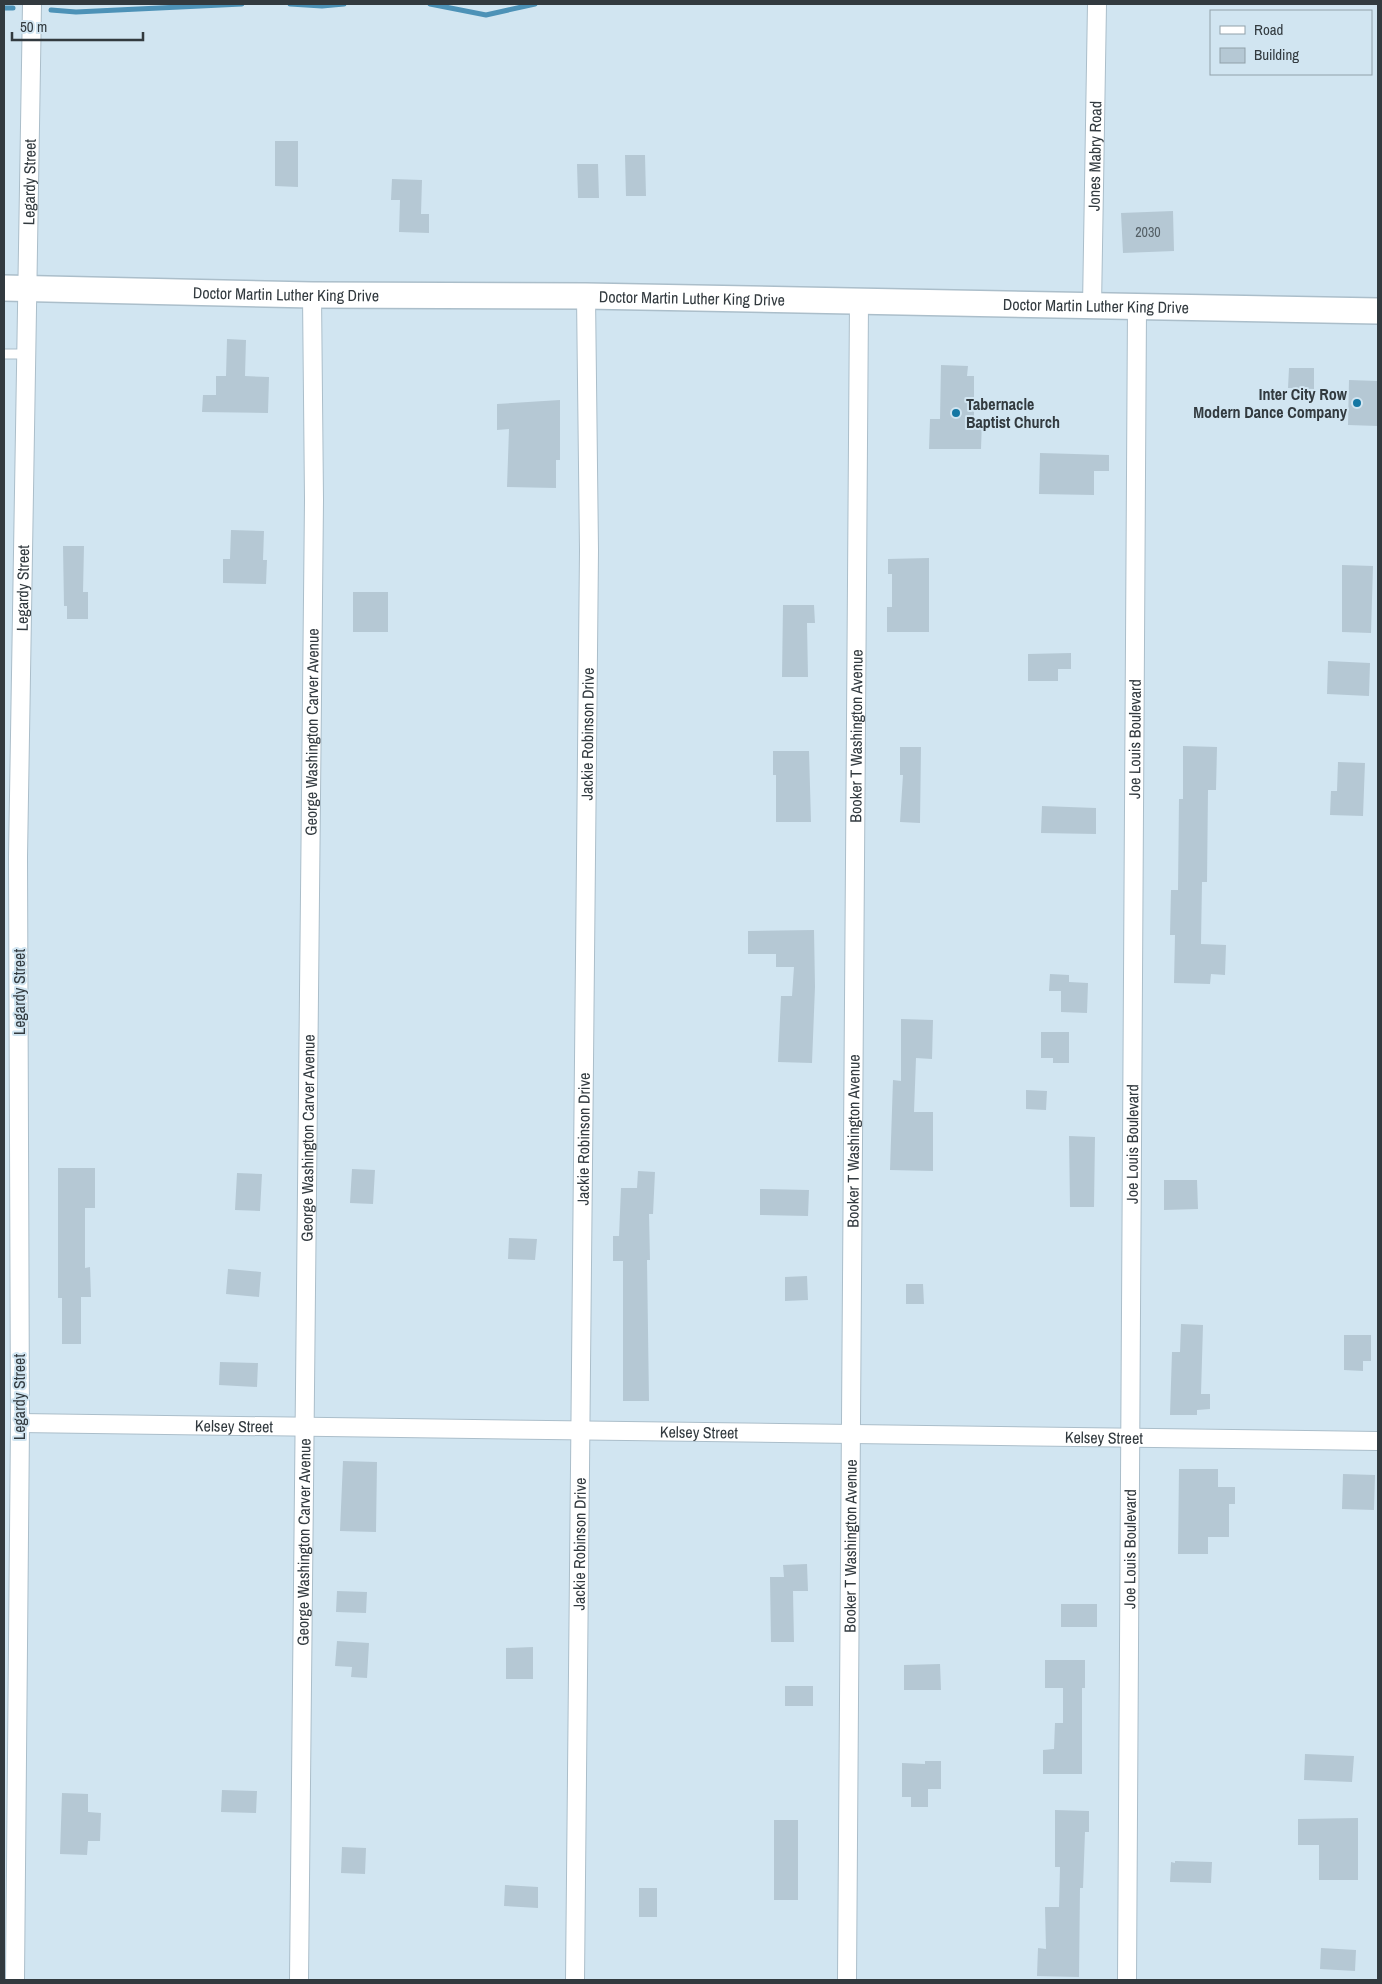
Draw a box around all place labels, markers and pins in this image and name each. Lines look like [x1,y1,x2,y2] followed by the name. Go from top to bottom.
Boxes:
[1193,383,1348,423] place label: Inter City Row Modern Dance Company
[966,393,1060,433] place label: Tabernacle Baptist Church
[1351,397,1363,409] marker: Inter City Row Modern Dance Company
[950,407,962,419] marker: Tabernacle Baptist Church

